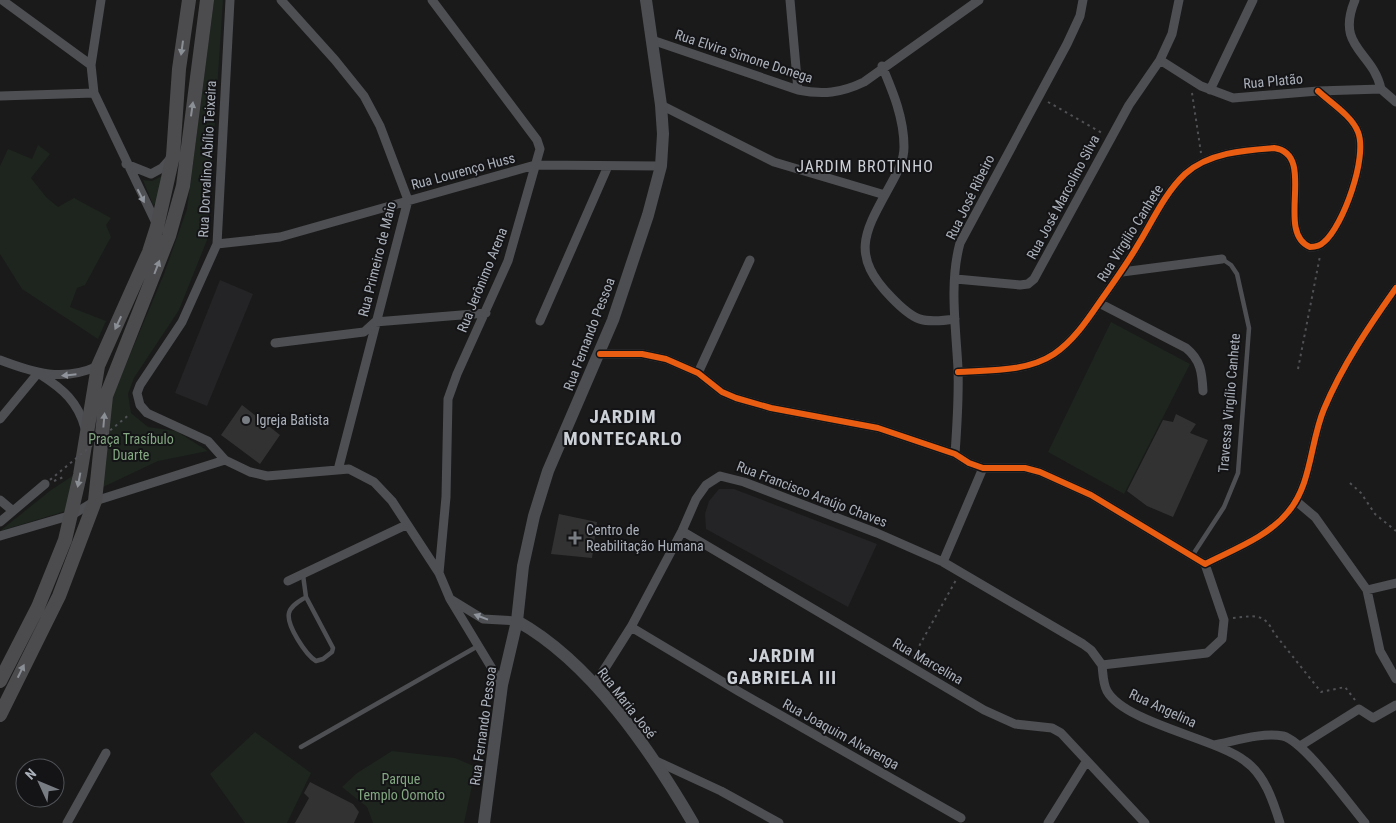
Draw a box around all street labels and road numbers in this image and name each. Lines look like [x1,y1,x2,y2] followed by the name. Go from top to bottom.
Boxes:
[673,26,815,86] street label: Rua Elvira Simone Donega
[1243,70,1303,92] street label: Rua Platão
[195,80,219,238] street label: Rua Dorvalino Abílio Teixeira
[1023,132,1103,262] street label: Rua José Marcolino Silva
[409,149,517,193] street label: Rua Lourenço Huss
[943,152,997,242] street label: Rua José Ribeiro
[1094,181,1167,285] street label: Rua Virgilio Canhete
[355,200,399,318] street label: Rua Primeiro de Maio
[454,225,510,335] street label: Rua Jerônimo Arena
[560,275,618,393] street label: Rua Fernando Pessoa
[1215,332,1243,473] street label: Travessa Virgílio Canhete
[734,458,890,530] street label: Rua Francisco Araújo Chaves
[890,634,966,688] street label: Rua Marcelina
[594,664,660,742] street label: Rua Maria José
[467,666,499,786] street label: Rua Fernando Pessoa
[1127,685,1199,731] street label: Rua Angelina
[780,695,902,773] street label: Rua Joaquim Alvarenga

